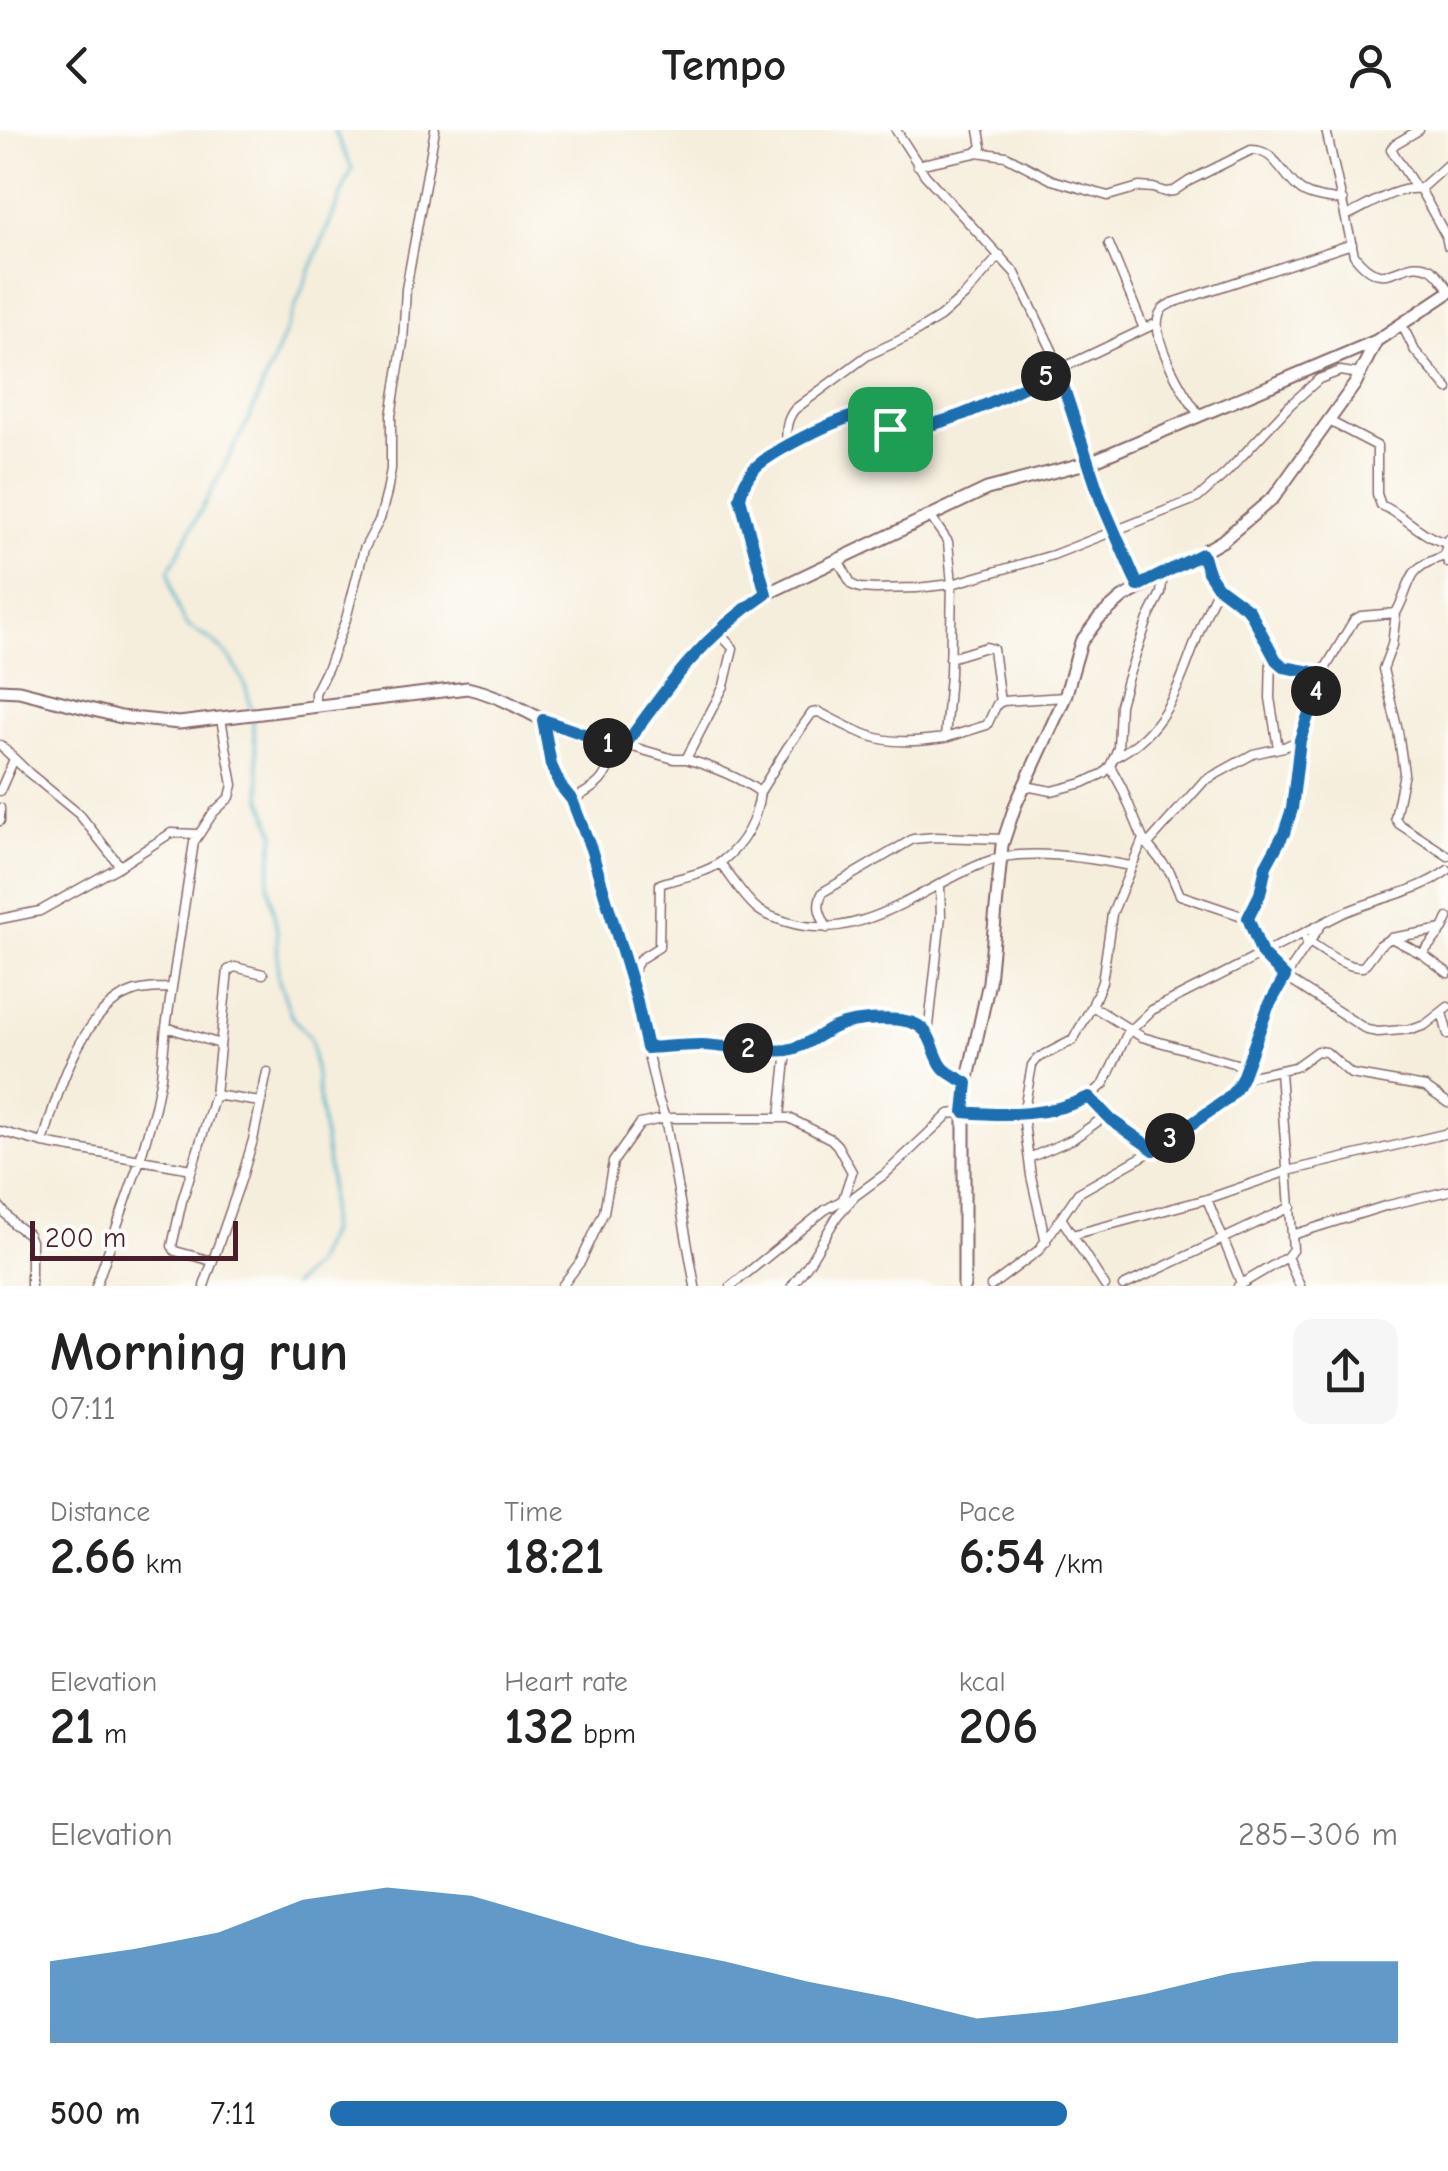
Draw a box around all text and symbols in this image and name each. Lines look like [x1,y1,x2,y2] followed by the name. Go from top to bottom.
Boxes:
[50,38,105,93] icon: back
[1343,38,1398,93] icon: person
[662,39,786,91] text: Tempo
[1021,351,1071,401] pin: 5
[1039,360,1053,392] text: 5
[848,387,933,472] pin
[863,402,918,457] icon: arrive
[1291,666,1341,716] pin: 4
[1309,675,1323,707] text: 4
[583,718,633,768] pin: 1
[602,727,614,759] text: 1
[723,1023,773,1073] pin: 2
[741,1032,755,1064] text: 2
[1145,1113,1195,1163] pin: 3
[1163,1122,1177,1154] text: 3
[30,1216,238,1260] scale bar
[45,1222,126,1254] text: 200 m
[1293,1319,1398,1424] button: share
[50,1320,348,1384] text: Morning run
[50,1390,116,1427] text: 07:11
[50,1496,150,1528] text: Distance
[504,1496,562,1528] text: Time
[959,1496,1015,1528] text: Pace
[50,1528,136,1586] text: 2.66
[504,1528,604,1586] text: 18:21
[959,1528,1045,1586] text: 6:54
[136,1548,182,1580] text: km
[1045,1548,1103,1580] text: /km
[50,1666,157,1698] text: Elevation
[504,1666,628,1698] text: Heart rate
[959,1666,1006,1698] text: kcal
[50,1698,95,1756] text: 21
[504,1698,574,1756] text: 132
[959,1698,1038,1756] text: 206
[95,1718,127,1750] text: m
[574,1718,636,1750] text: bpm
[50,1816,173,1853] text: Elevation
[1238,1816,1398,1853] text: 285–306 m
[50,2095,140,2132] text: 500 m
[210,2095,256,2132] text: 7:11

